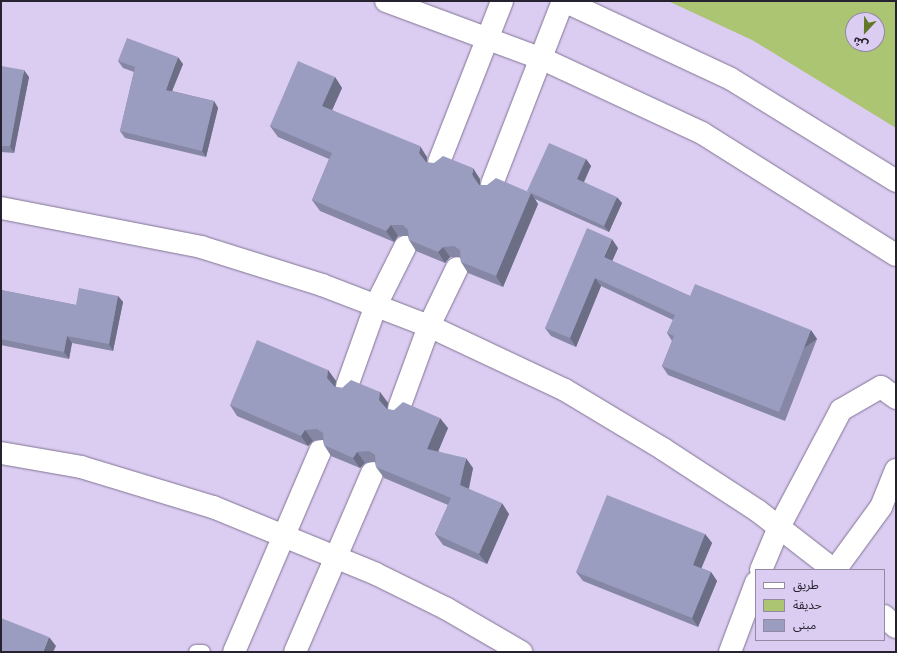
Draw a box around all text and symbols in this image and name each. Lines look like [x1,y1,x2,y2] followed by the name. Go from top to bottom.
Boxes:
[845,12,885,52] north arrow
[851,32,871,53] text: ش
[755,569,885,641] legend
[793,576,819,595] text: طريق
[793,596,822,615] text: حديقة
[793,616,816,635] text: مبنى

